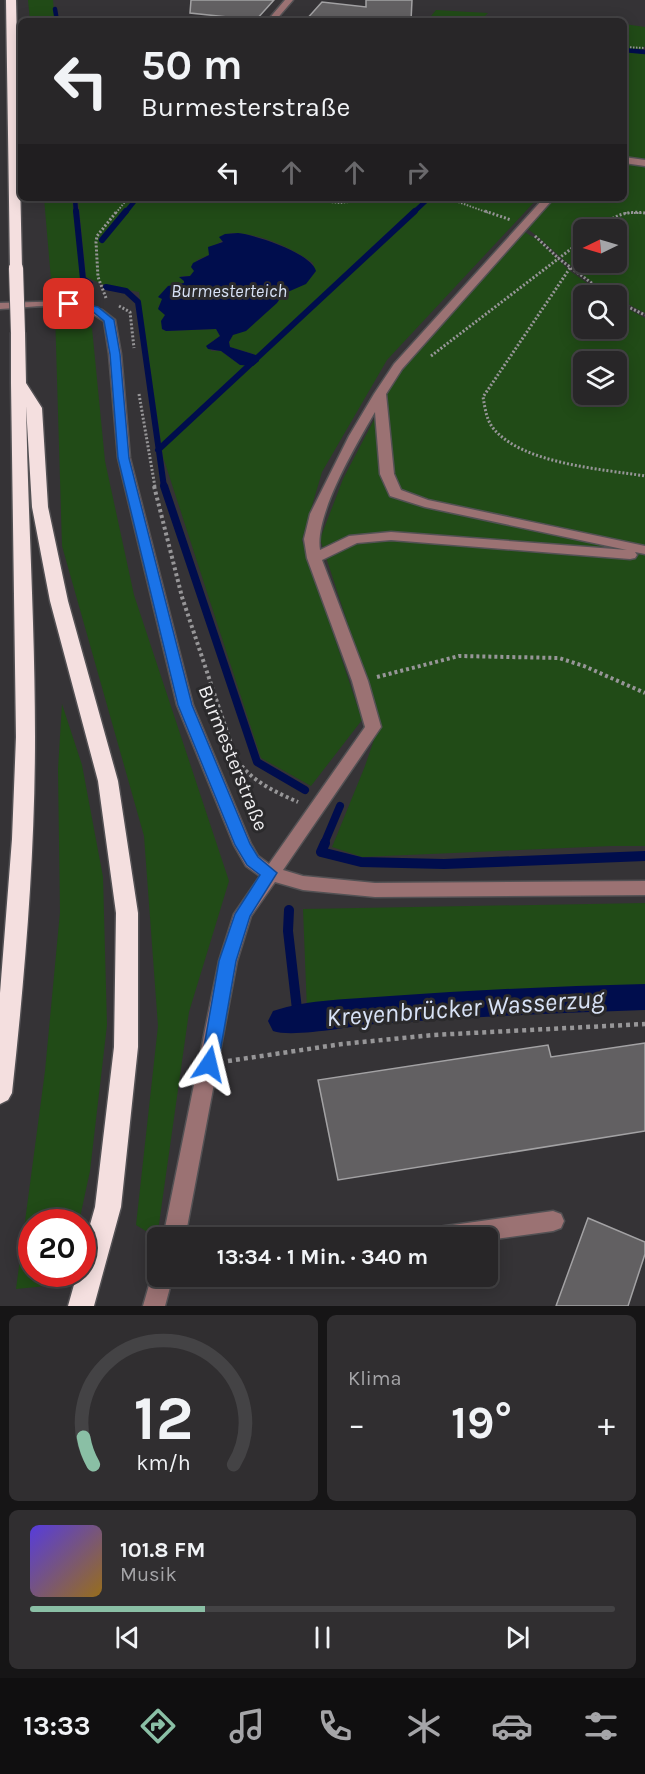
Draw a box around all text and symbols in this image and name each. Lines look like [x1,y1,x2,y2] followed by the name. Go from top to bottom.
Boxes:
[141,40,243,90] text: 50 m
[42,42,120,120] icon: left
[141,91,350,123] text: Burmesterstraße
[212,156,245,189] icon: left
[275,156,308,189] icon: ahead
[338,156,371,189] icon: ahead
[401,156,434,189] icon: right
[573,219,627,273] north arrow
[573,219,627,405] map controls
[43,278,94,329] pin
[171,280,287,302] water label: Burmesterteich
[573,285,627,339] button: search
[52,287,85,320] icon: arrive
[573,351,627,405] button: layers
[193,682,273,834] street label: Burmesterstraße
[325,983,607,1033] water label: Kreyenbrücker Wasserzug
[177,1032,241,1096] position arrow
[18,1209,96,1287] speed limit sign: 20
[217,1244,428,1270] text: 13:34 · 1 Min. · 340 m
[348,1367,401,1390] text: Klima
[133,1382,193,1455] text: 12
[451,1397,512,1449] text: 19°
[348,1405,365,1443] text: −
[598,1405,615,1443] text: +
[136,1450,191,1475] text: km/h
[120,1537,205,1563] text: 101.8 FM
[120,1563,177,1586] text: Musik
[111,1621,144,1654] icon: previous
[306,1621,339,1654] icon: pause
[501,1621,534,1654] icon: next
[137,1705,179,1747] icon: directions
[226,1705,268,1747] icon: music
[314,1705,356,1747] icon: phone
[403,1705,445,1747] icon: climate
[491,1705,533,1747] icon: car
[580,1705,622,1747] icon: filters
[23,1710,91,1742] text: 13:33

